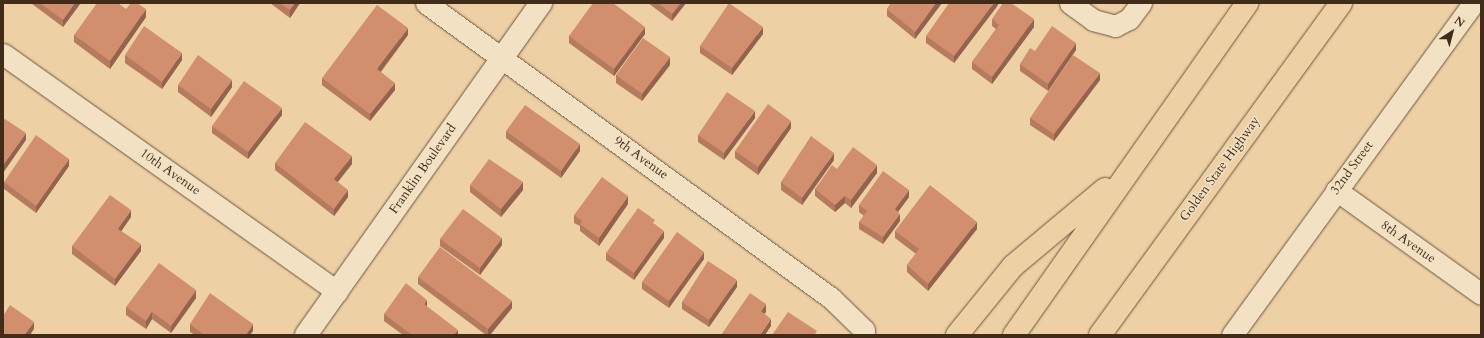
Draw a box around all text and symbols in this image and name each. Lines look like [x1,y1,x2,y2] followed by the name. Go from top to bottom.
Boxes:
[1432,12,1472,52] north arrow
[1451,13,1468,31] text: N
[1177,113,1263,225] street label: Golden State Highway
[386,121,460,217] street label: Franklin Boulevard
[611,133,671,183] street label: 9th Avenue
[1327,138,1377,198] street label: 32nd Street
[137,145,203,199] street label: 10th Avenue
[1377,217,1439,267] street label: 8th Avenue

